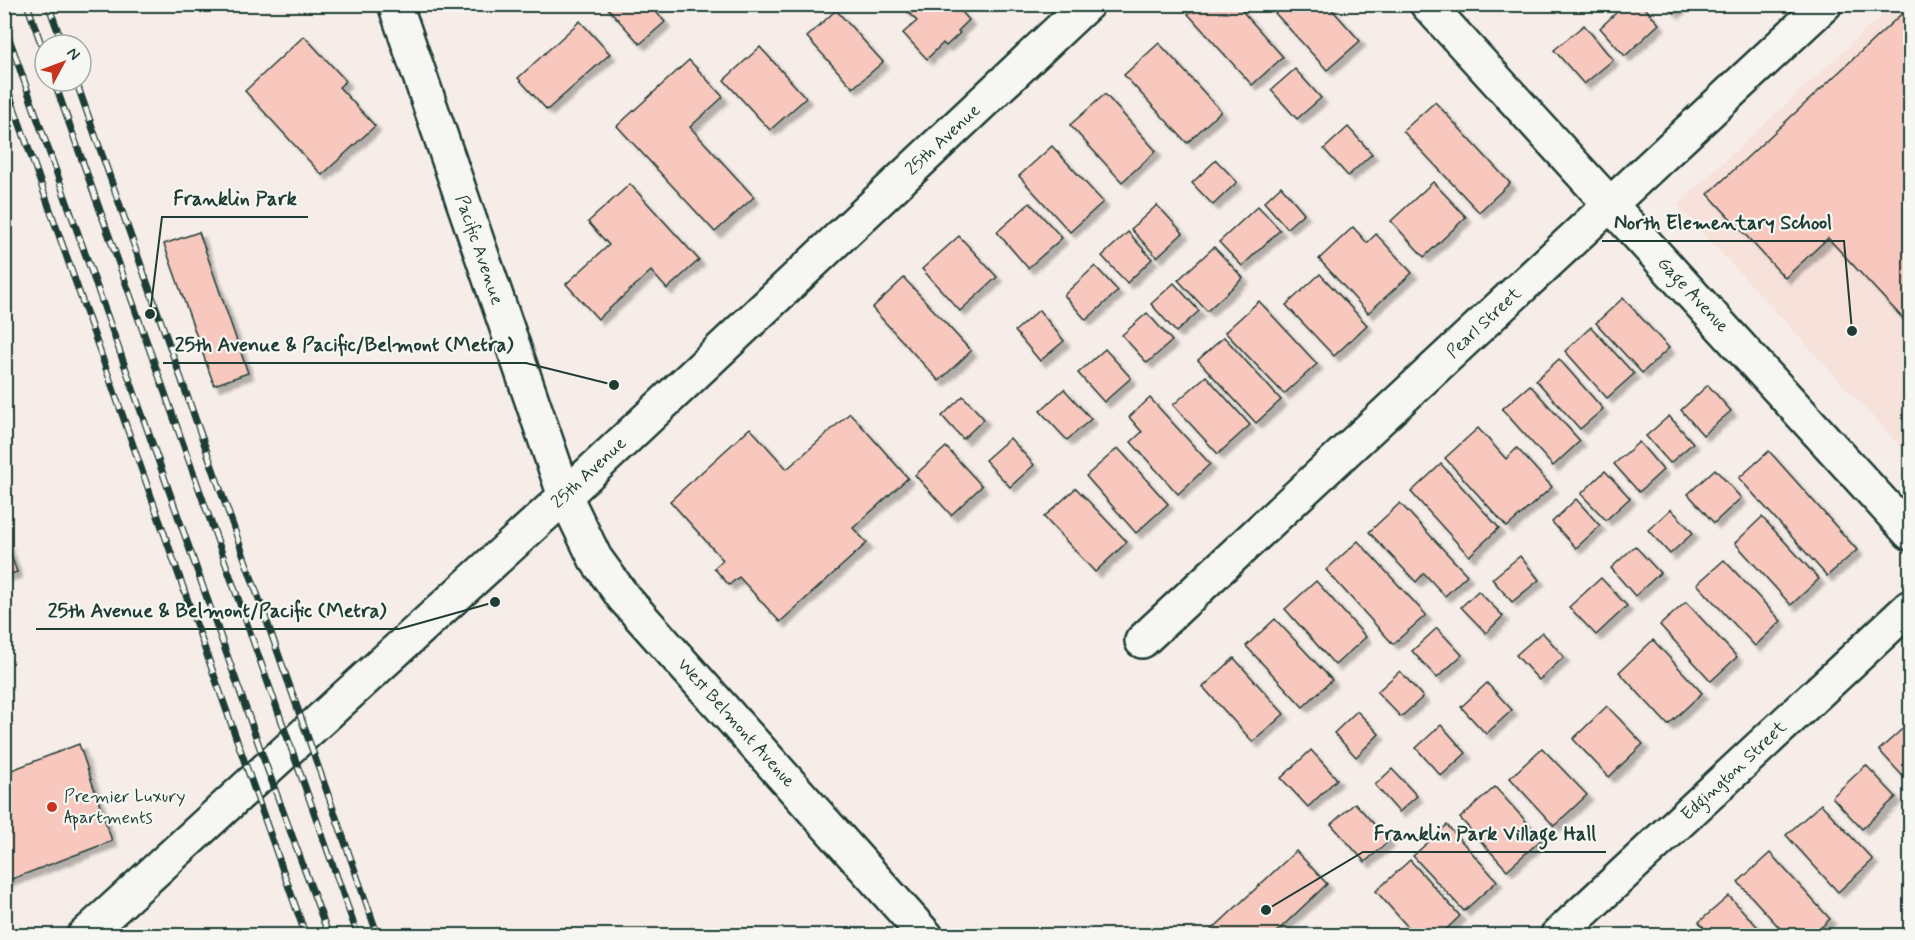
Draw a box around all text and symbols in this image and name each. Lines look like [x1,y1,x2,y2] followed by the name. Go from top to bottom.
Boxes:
[33,33,93,93] north arrow
[62,43,85,65] text: N
[900,99,986,181] street label: 25th Avenue
[162,179,308,217] callout: Franklin Park
[173,186,297,213] text: Franklin Park
[449,192,509,308] street label: Pacific Avenue
[1602,203,1844,241] callout: North Elementary School
[1614,210,1832,237] text: North Elementary School
[1650,252,1734,339] street label: Gage Avenue
[1441,282,1527,364] street label: Pearl Street
[163,325,526,363] callout: 25th Avenue & Pacific/Belmont (Metra)
[175,332,514,359] text: 25th Avenue & Pacific/Belmont (Metra)
[546,432,632,514] street label: 25th Avenue
[36,591,399,629] callout: 25th Avenue & Belmont/Pacific (Metra)
[48,598,387,625] text: 25th Avenue & Belmont/Pacific (Metra)
[672,653,800,793] street label: West Belmont Avenue
[1676,715,1794,828] street label: Edgington Street
[64,785,186,831] place label: Premier Luxury Apartments
[45,800,59,814] marker: Premier Luxury Apartments
[1363,814,1606,852] callout: Franklin Park Village Hall
[1374,821,1596,850] text: Franklin Park Village Hall

